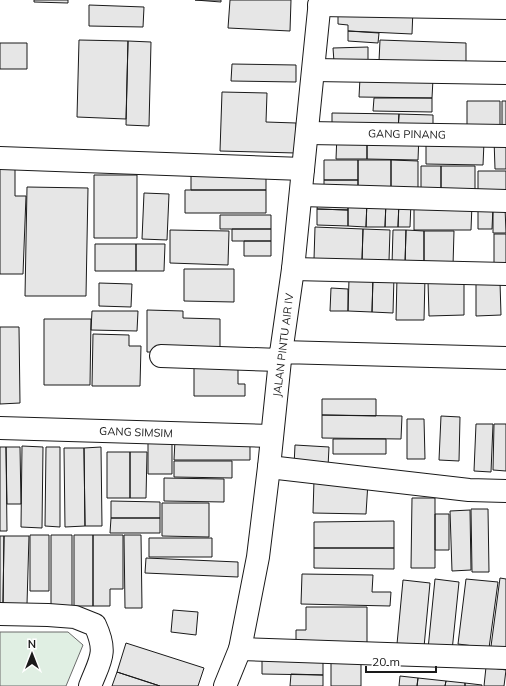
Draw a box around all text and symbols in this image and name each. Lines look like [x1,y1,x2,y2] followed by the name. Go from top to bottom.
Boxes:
[368,126,446,142] street label: GANG PINANG
[270,292,296,398] street label: JALAN PINTU AIR IV
[99,424,173,440] street label: GANG SIMSIM
[12,634,52,674] north arrow
[28,637,36,651] text: N
[366,648,436,674] scale bar
[372,654,400,669] text: 20 m

